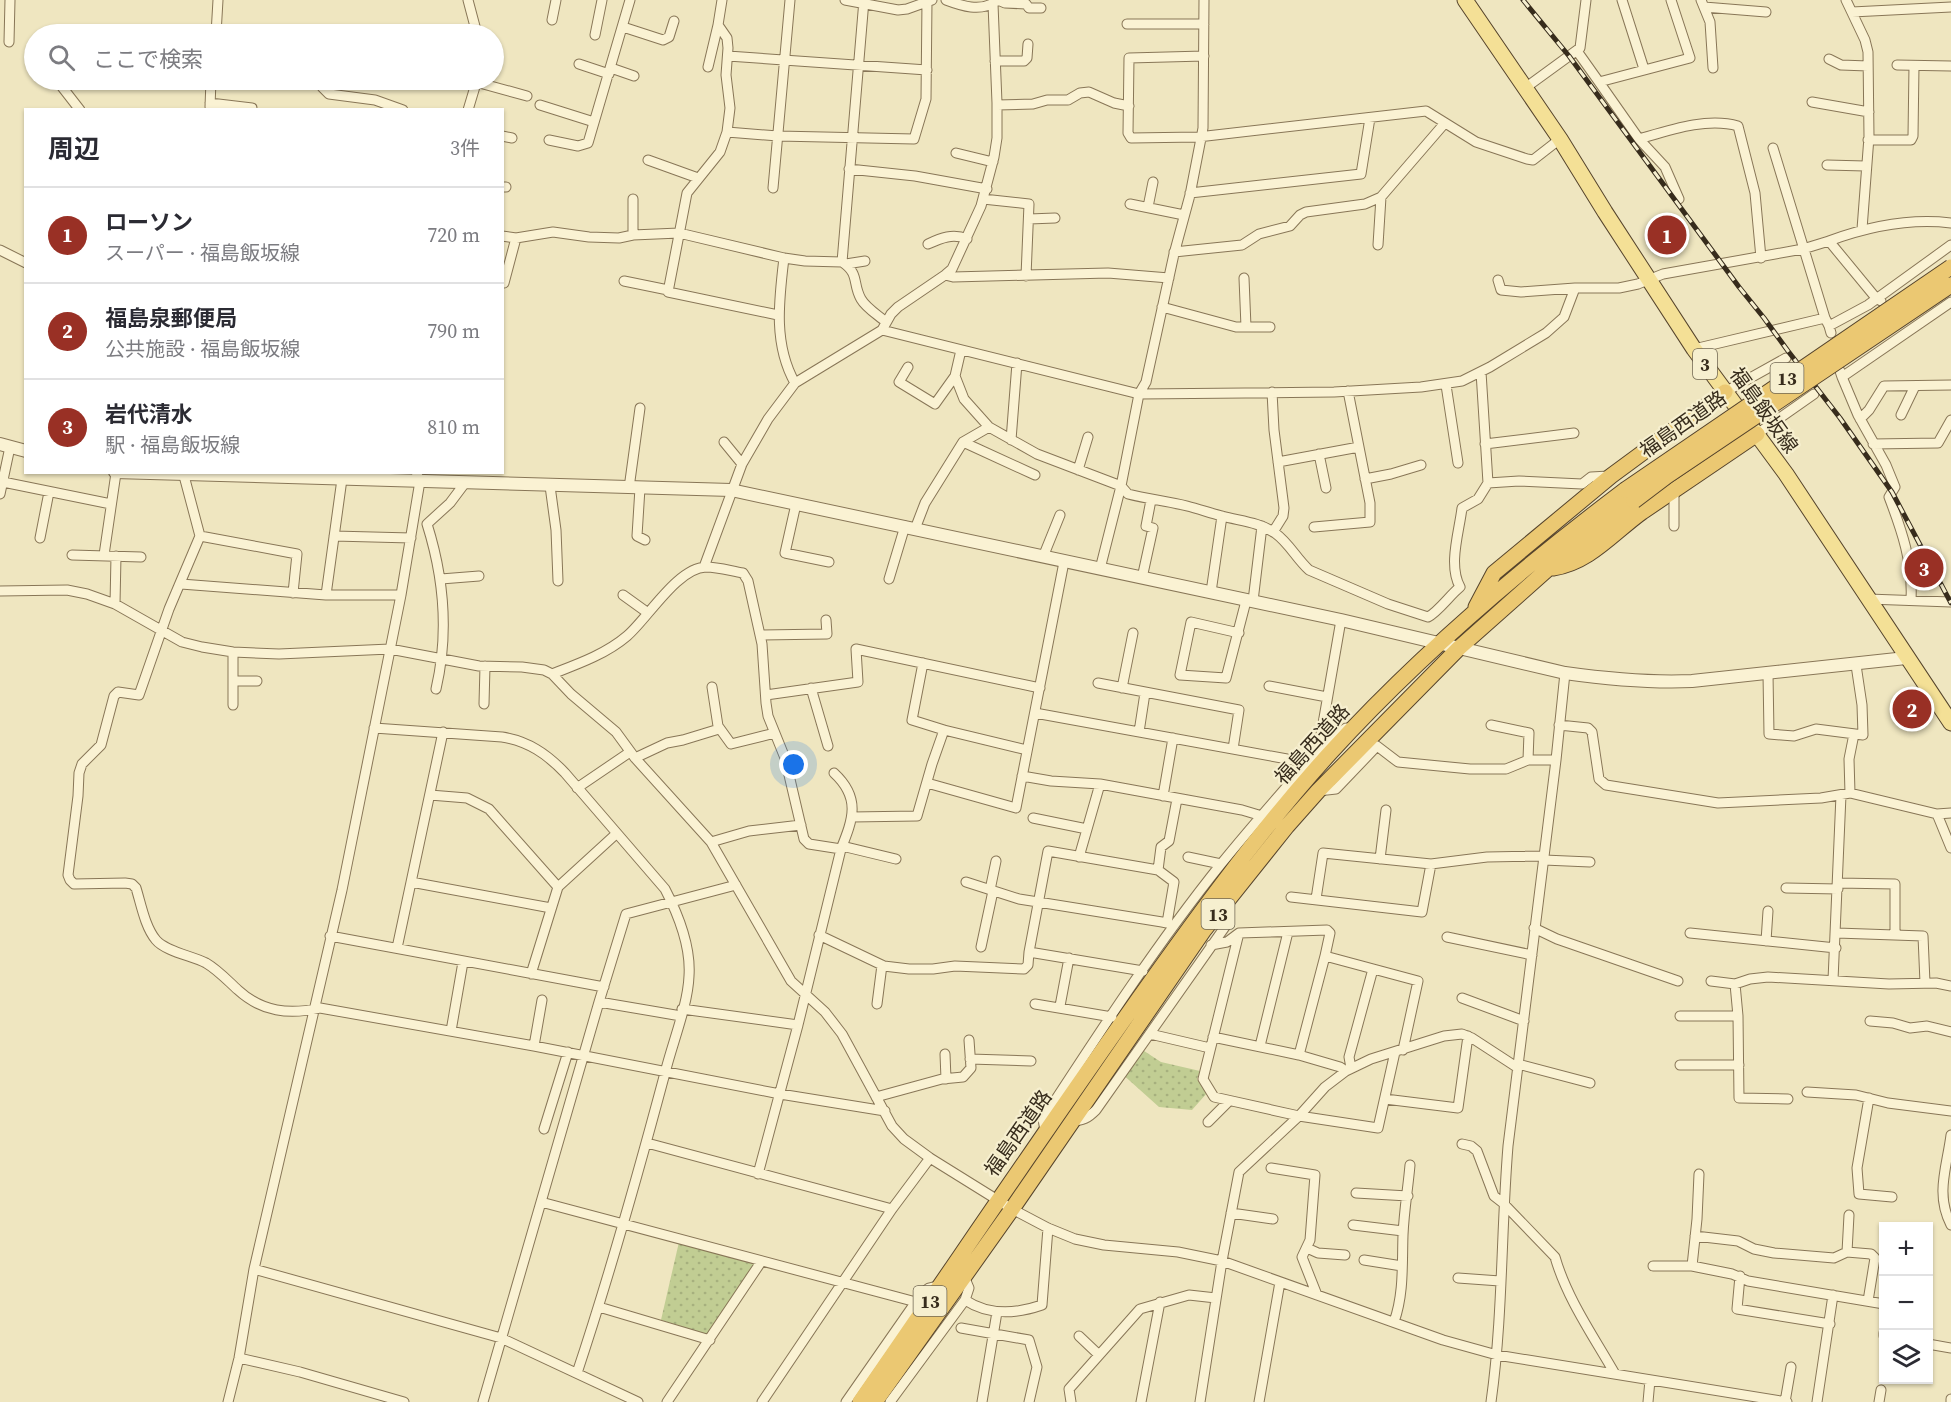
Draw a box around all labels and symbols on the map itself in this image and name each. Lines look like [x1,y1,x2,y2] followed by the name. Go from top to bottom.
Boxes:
[1648,212,1686,258] pin: 1
[1693,349,1717,379] road number: 3
[1723,361,1805,459] street label: 福島飯坂線
[1770,363,1804,393] road number: 13
[1634,384,1732,464] street label: 福島西道路
[1904,546,1944,590] pin: 3
[1892,686,1932,732] pin: 2
[1268,697,1356,791] street label: 福島西道路
[779,750,808,779] your location
[1202,899,1234,929] road number: 13
[978,1084,1058,1182] street label: 福島西道路
[914,1286,946,1316] road number: 13

